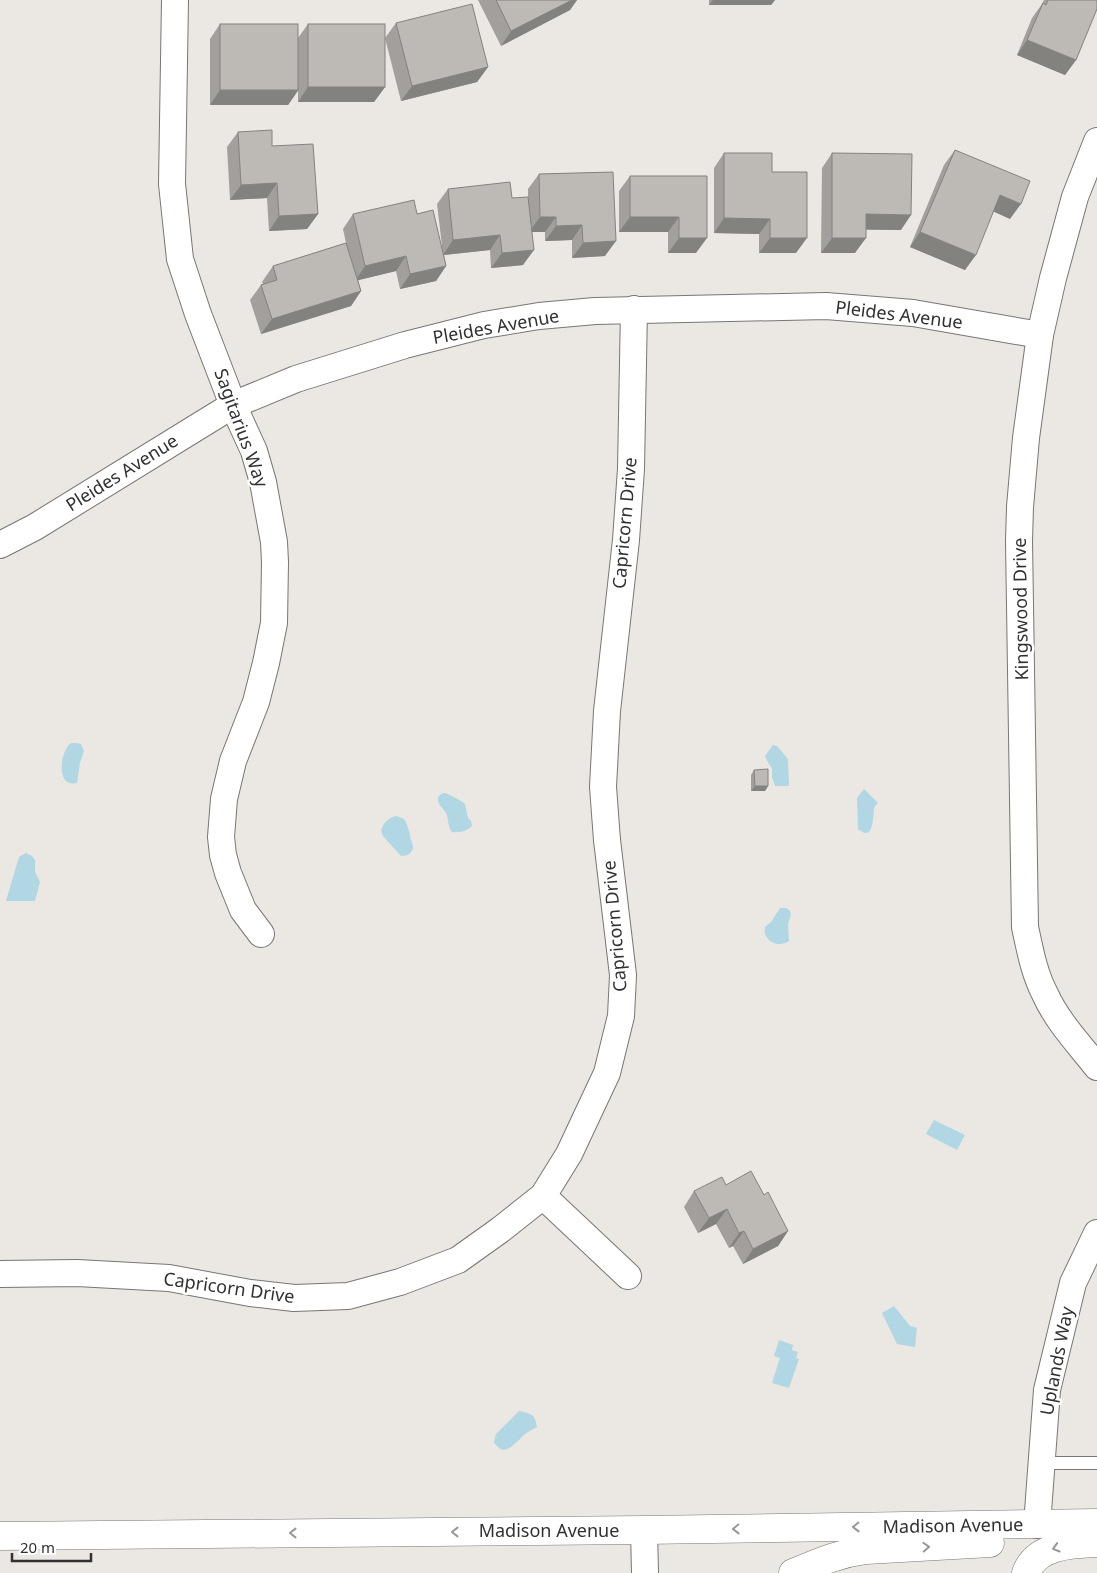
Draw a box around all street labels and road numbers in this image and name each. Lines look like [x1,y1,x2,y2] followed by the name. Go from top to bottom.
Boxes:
[834,294,964,334] street label: Pleides Avenue
[431,303,561,349] street label: Pleides Avenue
[209,365,275,491] street label: Sagitarius Way
[61,428,182,516] street label: Pleides Avenue
[606,456,642,590] street label: Capricorn Drive
[1007,537,1033,681] street label: Kingswood Drive
[596,859,632,993] street label: Capricorn Drive
[162,1266,296,1308] street label: Capricorn Drive
[1034,1304,1078,1417] street label: Uplands Way
[882,1512,1024,1538] street label: Madison Avenue
[479,1518,619,1542] street label: Madison Avenue

